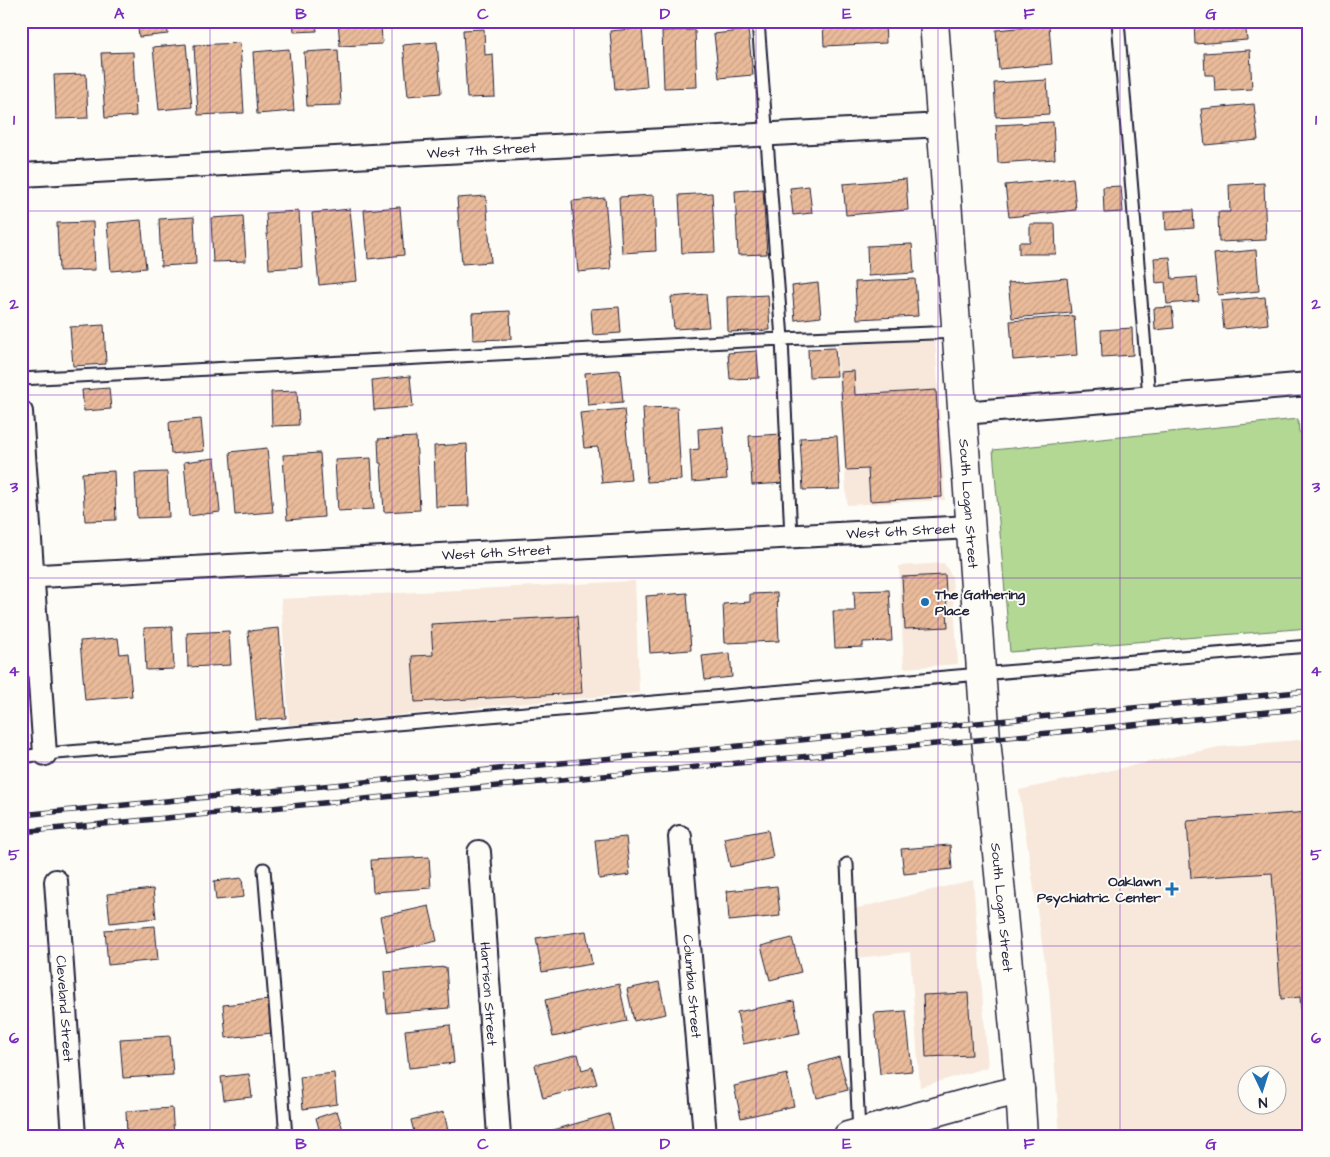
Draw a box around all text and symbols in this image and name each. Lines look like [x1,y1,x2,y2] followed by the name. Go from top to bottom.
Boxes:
[114,3,125,25] text: A
[295,3,307,25] text: B
[477,3,489,25] text: C
[660,3,671,25] text: D
[842,3,852,25] text: E
[1023,3,1035,25] text: F
[1205,3,1217,25] text: G
[13,109,16,131] text: 1
[1315,109,1318,131] text: 1
[426,138,537,164] street label: West 7th Street
[8,293,19,315] text: 2
[1310,293,1321,315] text: 2
[953,438,983,570] street label: South Logan Street
[9,476,19,498] text: 3
[1311,476,1321,498] text: 3
[846,519,956,545] street label: West 6th Street
[441,540,552,566] street label: West 6th Street
[934,585,1026,621] place label: The Gathering Place
[919,596,931,608] marker: The Gathering Place
[9,660,20,682] text: 4
[1311,660,1322,682] text: 4
[985,842,1018,973] street label: South Logan Street
[8,844,20,866] text: 5
[1310,844,1322,866] text: 5
[1037,872,1161,908] place label: Oaklawn Psychiatric Center
[1165,882,1179,896] marker: Oaklawn Psychiatric Center
[677,934,706,1040] street label: Columbia Street
[474,941,502,1047] street label: Harrison Street
[50,955,78,1063] street label: Cleveland Street
[9,1027,19,1049] text: 6
[1311,1027,1321,1049] text: 6
[1238,1064,1288,1114] north arrow
[1258,1092,1268,1112] text: N
[114,1133,125,1155] text: A
[295,1133,307,1155] text: B
[477,1133,489,1155] text: C
[660,1133,671,1155] text: D
[842,1133,852,1155] text: E
[1023,1133,1035,1155] text: F
[1205,1133,1217,1155] text: G

